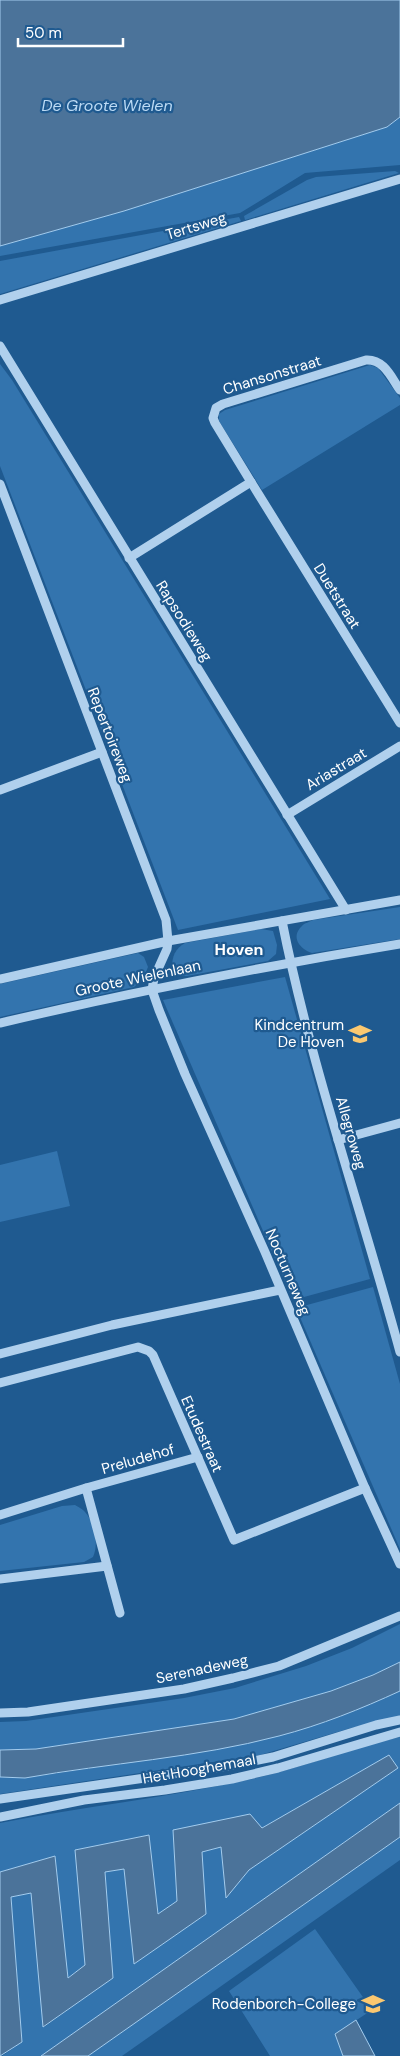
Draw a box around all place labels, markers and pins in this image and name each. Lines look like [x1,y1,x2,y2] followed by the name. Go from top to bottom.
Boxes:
[255,1015,344,1052] place label: Kindcentrum De Hoven
[347,1021,373,1047] school or university icon: Kindcentrum De Hoven
[360,1991,386,2017] school or university icon: Rodenborch-College
[212,1994,356,2014] place label: Rodenborch-College

